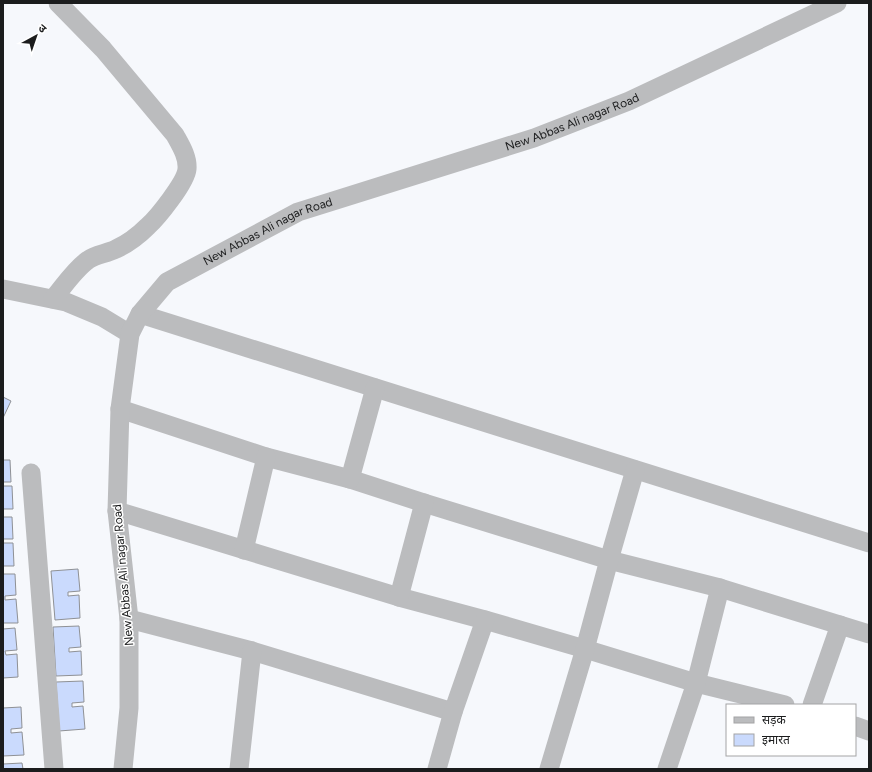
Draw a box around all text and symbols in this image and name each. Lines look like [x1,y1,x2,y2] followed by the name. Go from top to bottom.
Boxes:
[16,16,56,56] north arrow
[35,22,49,36] text: उ
[503,90,641,154] street label: New Abbas Ali nagar Road
[201,195,334,268] street label: New Abbas Ali nagar Road
[110,504,136,646] street label: New Abbas Ali nagar Road
[726,704,856,756] legend
[762,713,787,727] text: सड़क
[762,733,791,747] text: इमारत

